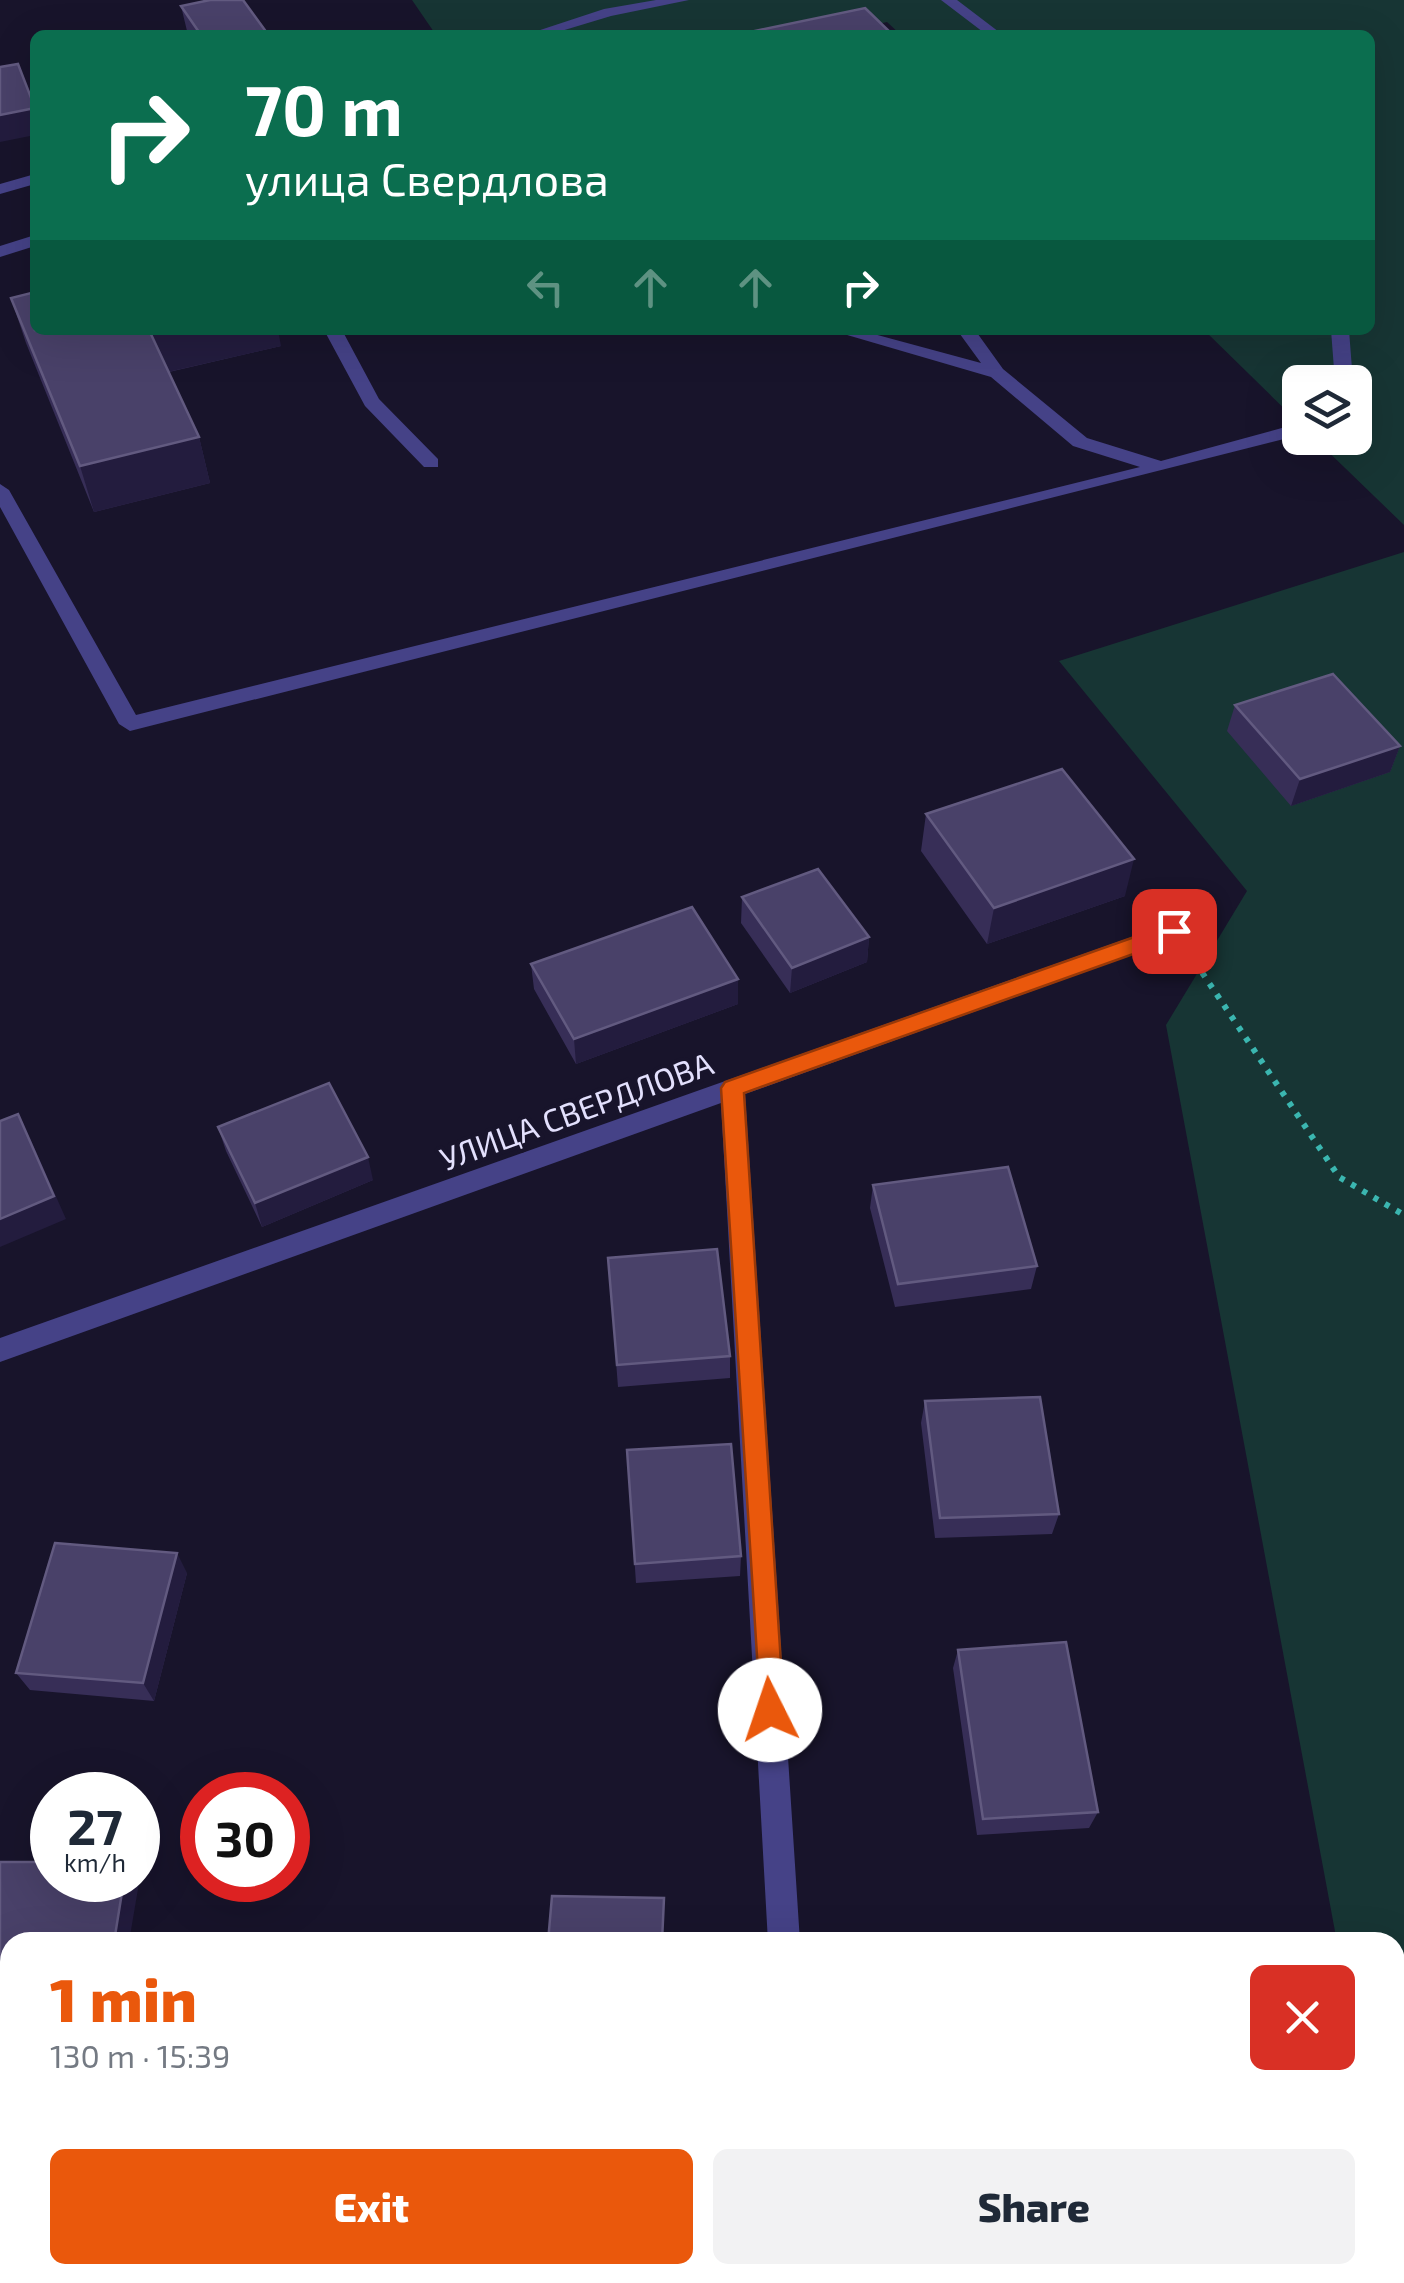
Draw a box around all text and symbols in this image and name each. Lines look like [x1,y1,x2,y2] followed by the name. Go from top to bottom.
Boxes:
[245,66,403,150] text: 70 m
[80,70,210,200] icon: right
[245,151,609,205] text: улица Свердлова
[518,260,573,315] icon: left
[623,260,678,315] icon: ahead
[728,260,783,315] icon: ahead
[833,260,888,315] icon: right
[1282,365,1372,455] map controls
[1282,365,1372,455] button: layers
[1132,889,1217,974] pin
[1147,904,1202,959] icon: arrive
[434,1043,718,1177] street label: УЛИЦА СВЕРДЛОВА
[718,1658,822,1762] position arrow
[180,1772,310,1902] speed limit sign: 30
[67,1795,123,1855] text: 27
[64,1847,126,1877] text: km/h
[50,1962,197,2034] text: 1 min
[1250,1965,1355,2070] button: close
[50,2036,230,2074] text: 130 m · 15:39
[50,2149,693,2264] button: Exit
[713,2149,1355,2264] button: Share

